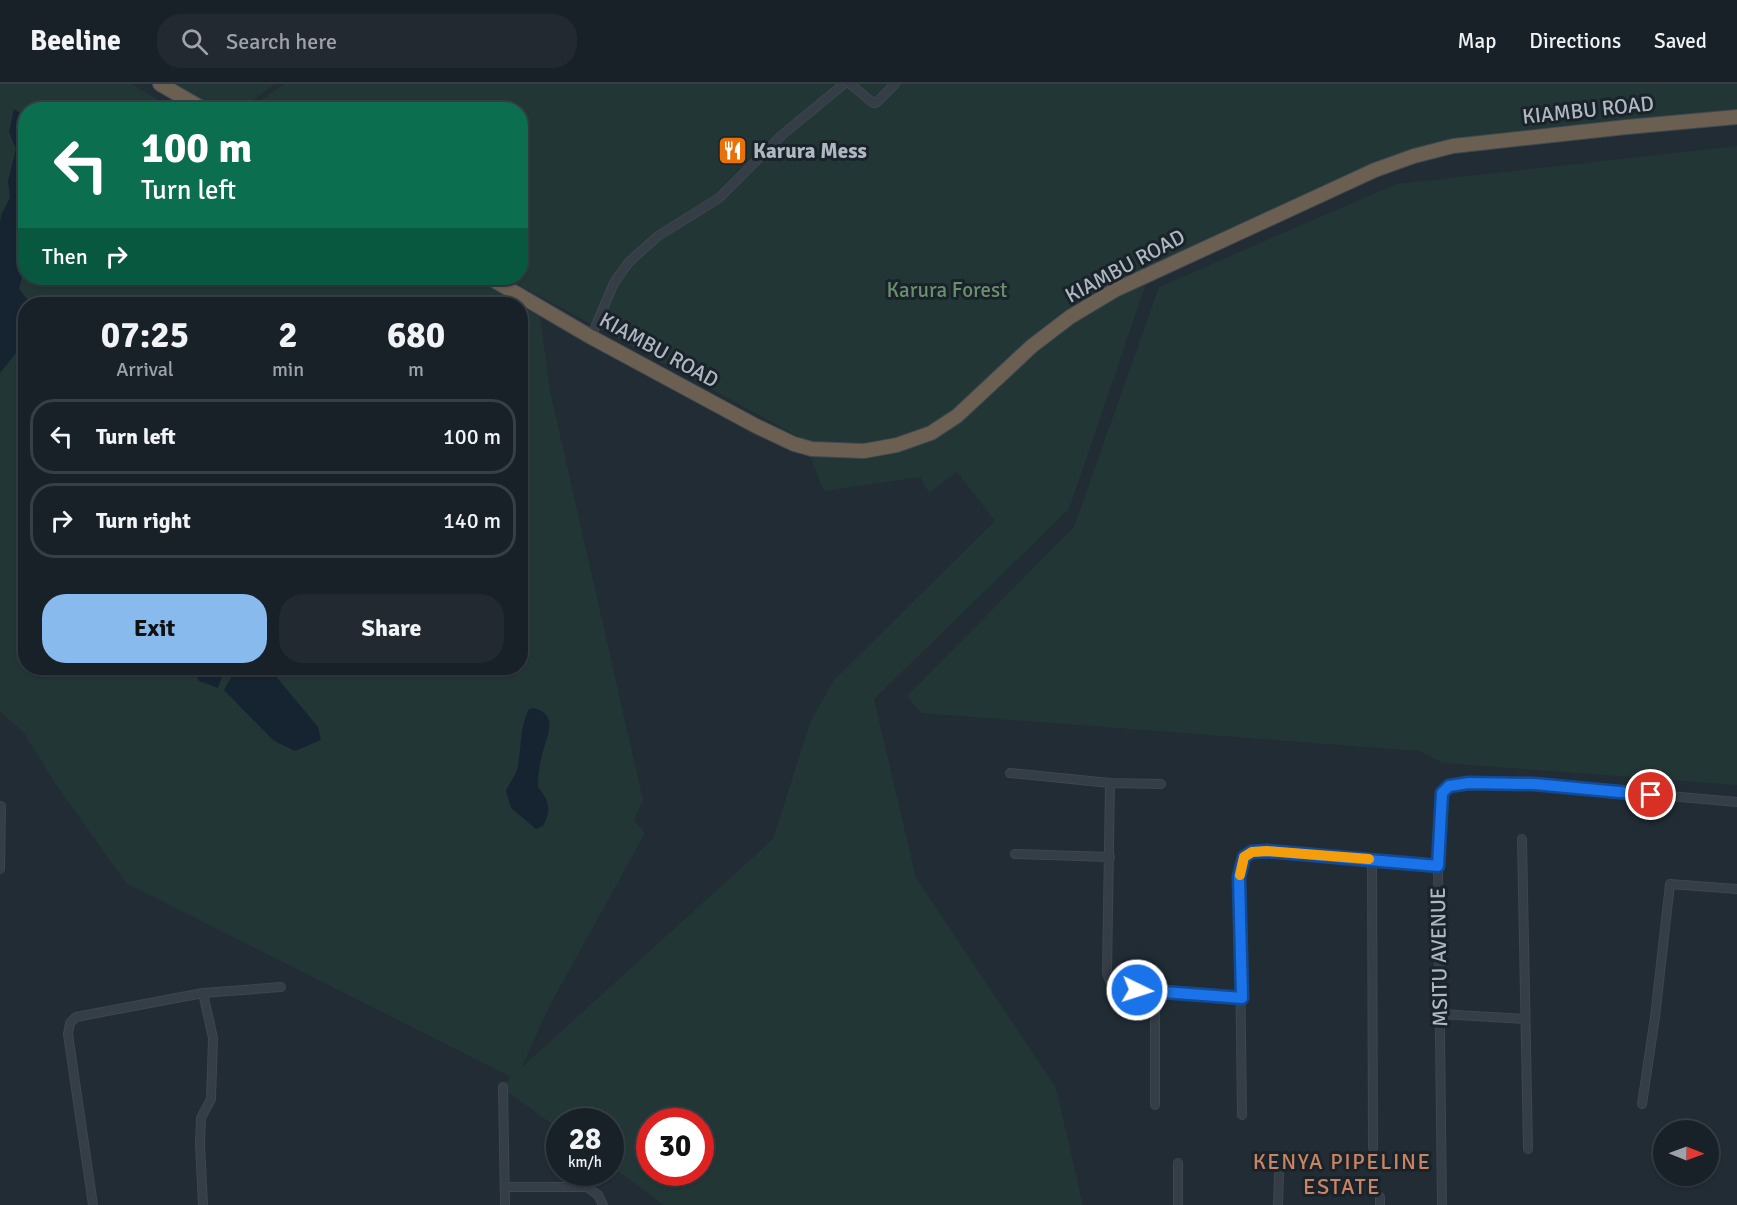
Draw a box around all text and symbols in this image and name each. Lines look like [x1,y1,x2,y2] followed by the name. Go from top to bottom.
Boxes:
[157,14,577,68] search box
[30,24,121,58] text: Beeline
[178,25,211,58] icon: search
[226,28,337,55] text: Search here
[1458,28,1496,54] text: Map
[1529,28,1621,54] text: Directions
[1654,28,1707,54] text: Saved
[1521,90,1655,130] street label: KIAMBU ROAD
[141,123,252,174] text: 100 m
[42,126,120,204] icon: left
[716,135,748,167] restaurant icon: Karura Mess
[753,138,867,164] place label: Karura Mess
[141,174,236,207] text: Turn left
[1061,223,1189,309] street label: KIAMBU ROAD
[100,240,133,273] icon: right
[42,243,88,270] text: Then
[887,277,1007,303] park label: Karura Forest
[595,307,723,393] street label: KIAMBU ROAD
[101,313,189,358] text: 07:25
[278,313,298,358] text: 2
[387,313,445,358] text: 680
[116,357,174,382] text: Arrival
[272,357,304,382] text: min
[408,357,424,382] text: m
[45,420,78,453] icon: left
[96,423,176,450] text: Turn left
[443,423,501,450] text: 100 m
[45,504,78,537] icon: right
[96,507,191,534] text: Turn right
[443,507,501,534] text: 140 m
[42,594,267,663] button: Exit
[279,594,504,663] button: Share
[1625,769,1676,820] pin
[1634,778,1667,811] icon: arrive
[1425,887,1453,1027] street label: MSITU AVENUE
[1105,958,1169,1022] position arrow
[636,1108,714,1186] speed limit sign: 30
[1653,1120,1719,1186] north arrow
[1653,1120,1719,1186] map controls
[569,1121,601,1158] text: 28
[1253,1148,1431,1200] district label: KENYA PIPELINE ESTATE
[568,1153,602,1171] text: km/h

